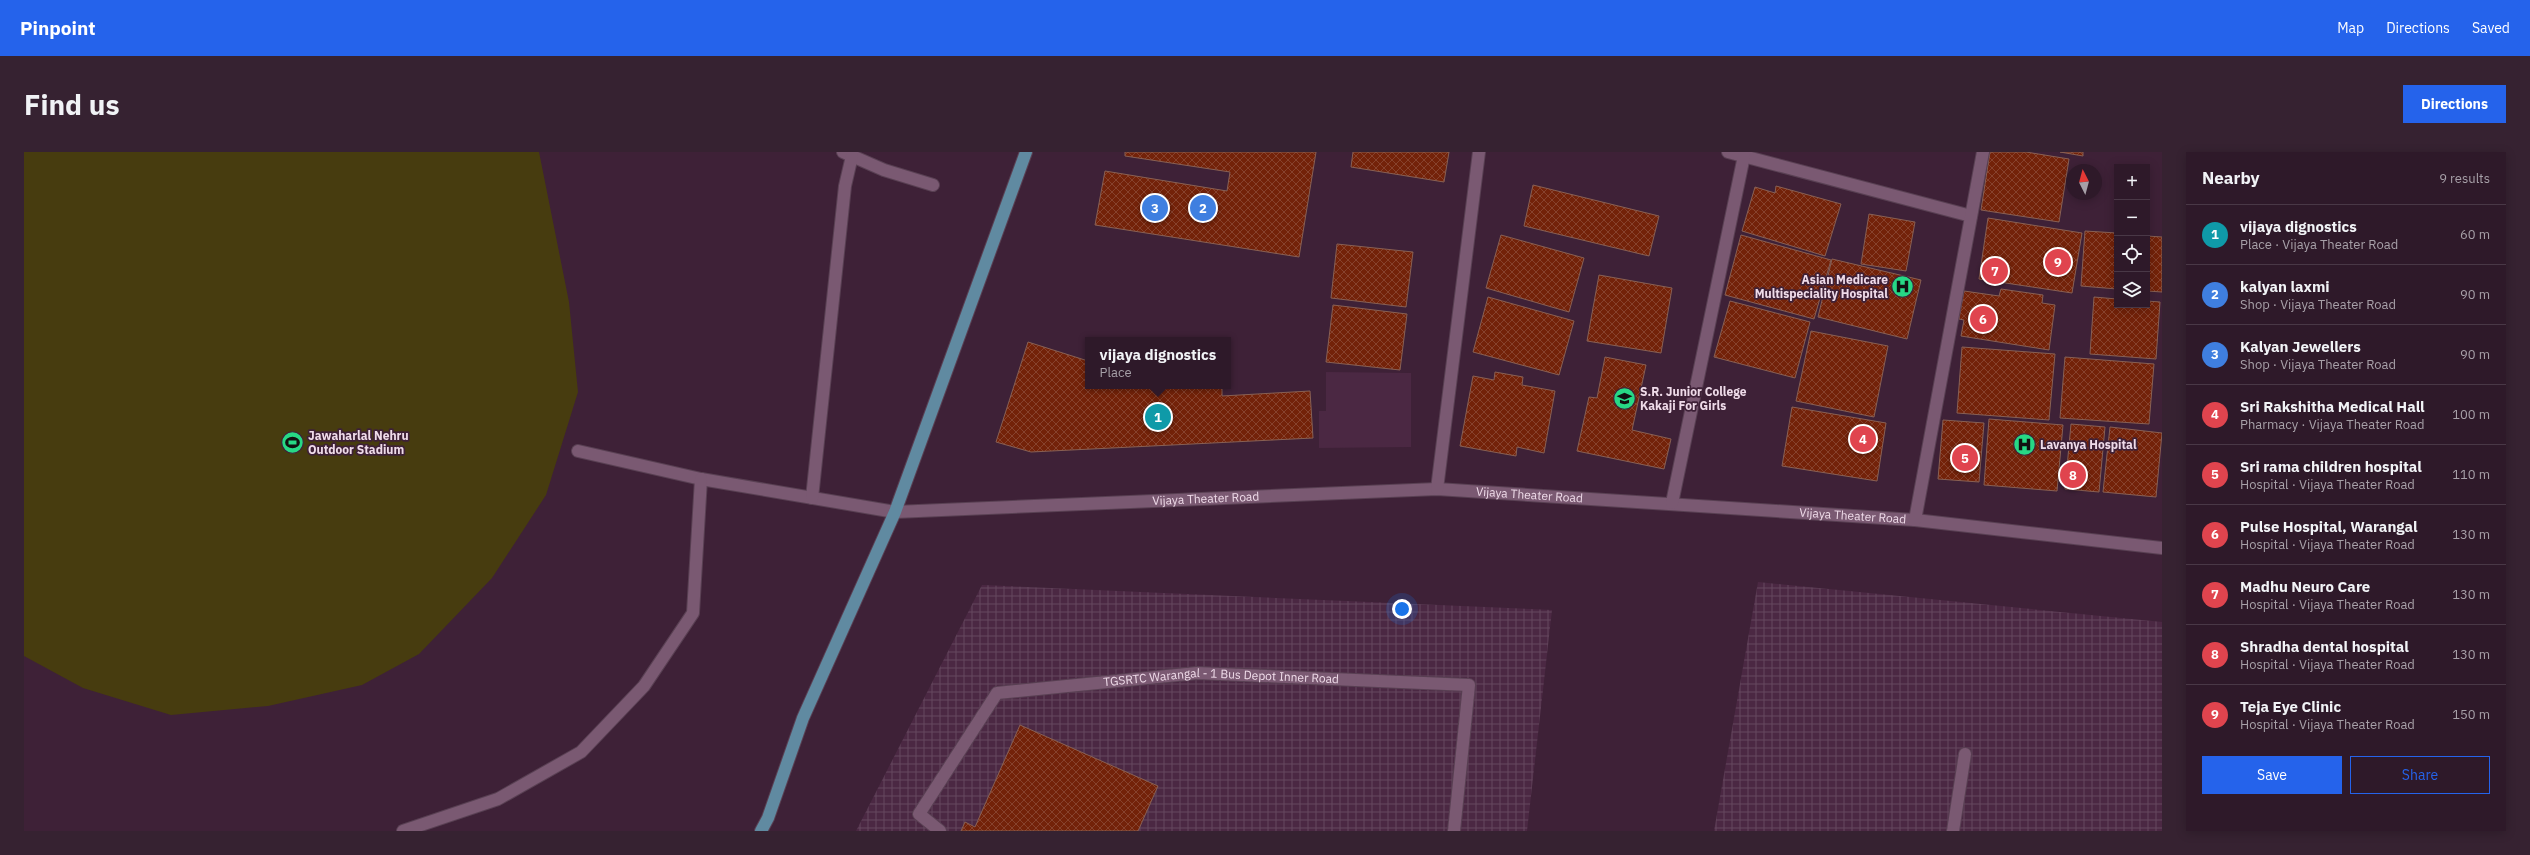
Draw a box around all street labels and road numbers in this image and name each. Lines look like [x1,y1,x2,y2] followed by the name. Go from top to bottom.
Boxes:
[1475,484,1583,505] street label: Vijaya Theater Road
[1152,489,1260,508] street label: Vijaya Theater Road
[1799,505,1907,526] street label: Vijaya Theater Road
[1103,665,1339,689] street label: TGSRTC Warangal - 1 Bus Depot Inner Road

